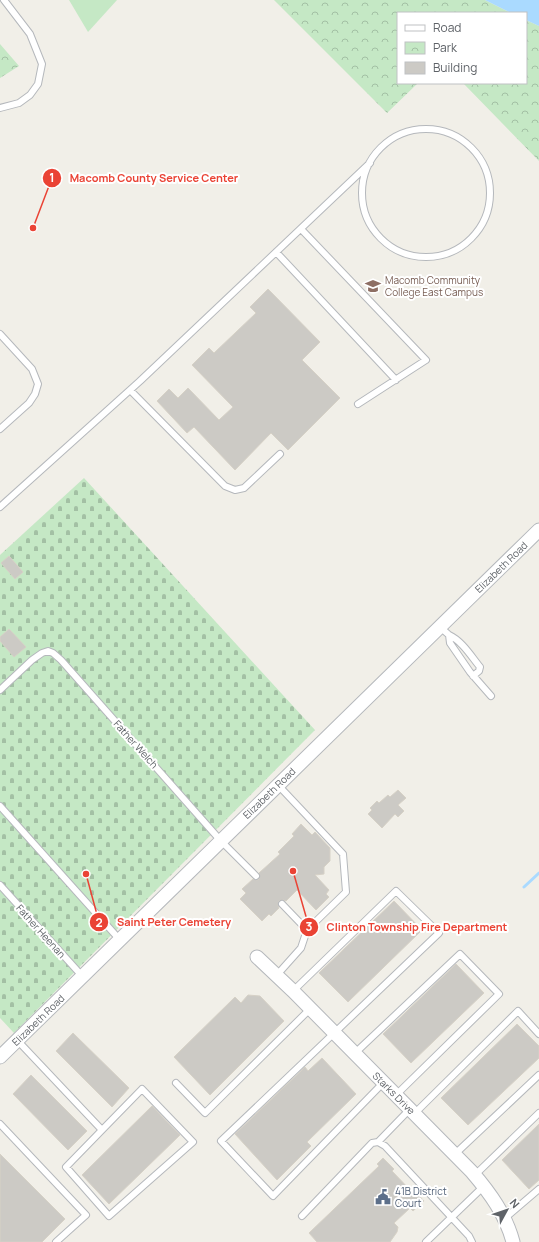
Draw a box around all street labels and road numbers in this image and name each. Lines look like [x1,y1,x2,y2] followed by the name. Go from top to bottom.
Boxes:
[472,538,530,596] street label: Elizabeth Road
[111,717,161,771] street label: Father Welch
[240,764,298,822] street label: Elizabeth Road
[13,901,69,961] street label: Father Heenan
[9,991,67,1049] street label: Elizabeth Road
[370,1069,418,1117] street label: Starks Drive

